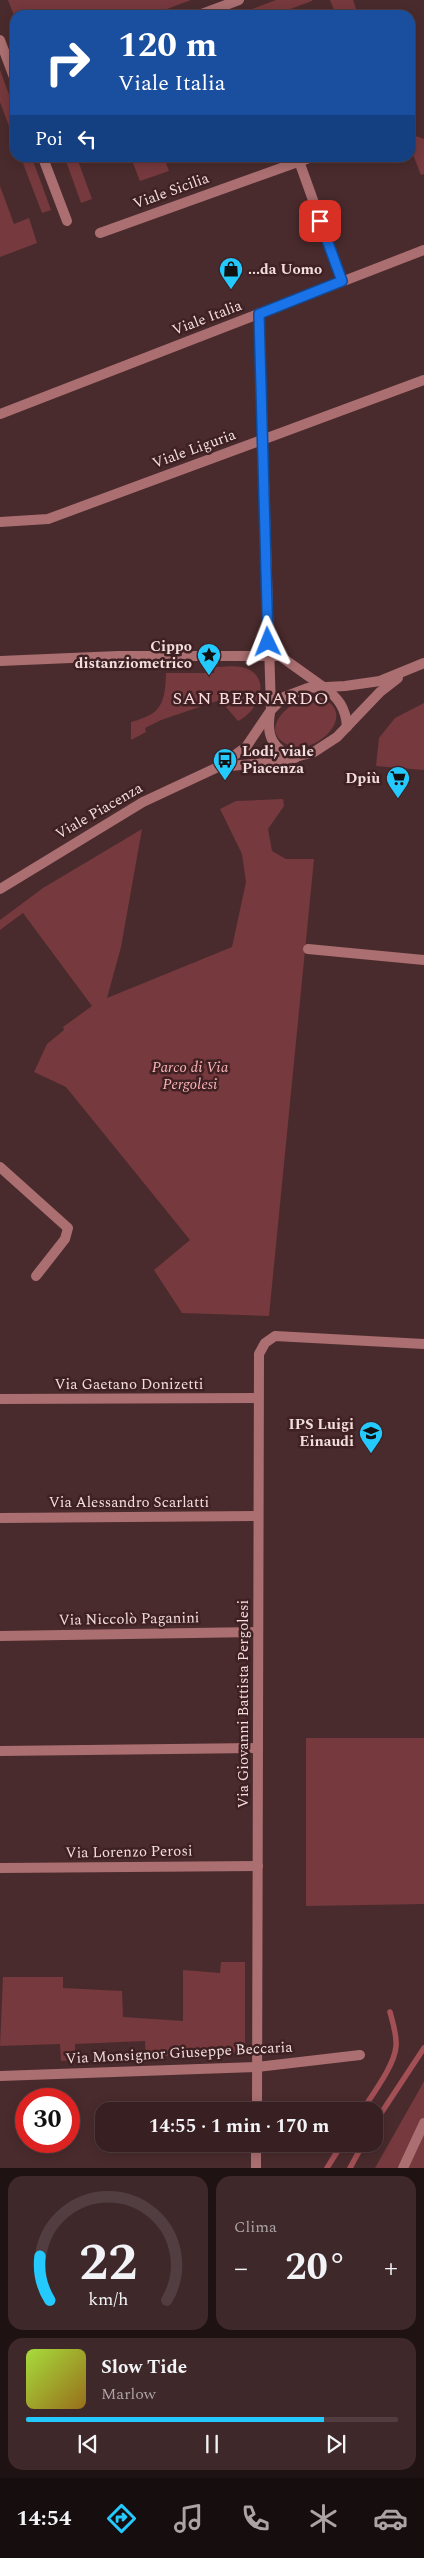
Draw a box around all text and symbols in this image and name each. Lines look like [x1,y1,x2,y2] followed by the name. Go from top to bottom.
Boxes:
[118,19,217,72] text: 120 m
[35,30,100,95] icon: right
[118,67,226,100] text: Viale Italia
[35,125,63,154] text: Poi
[73,125,101,153] icon: left
[130,166,213,215] street label: Viale Sicilia
[299,200,341,242] pin
[306,207,334,235] icon: arrive
[218,256,244,290] shop icon: ...da Uomo
[248,258,322,281] place label: ...da Uomo
[169,294,246,342] street label: Viale Italia
[149,423,240,475] street label: Viale Liguria
[241,615,293,667] position arrow
[75,635,192,675] place label: Cippo distanziometrico
[196,642,222,676] place icon: Cippo distanziometrico
[172,685,330,712] district label: SAN BERNARDO
[242,740,314,780] place label: Lodi, viale Piacenza
[212,747,238,781] bus stop icon: Lodi, viale Piacenza
[385,765,411,799] supermarket icon: Dpiù
[345,767,380,790] place label: Dpiù
[51,776,148,845] street label: Viale Piacenza
[152,1056,229,1096] park label: Parco di Via Pergolesi
[55,1373,203,1396] street label: Via Gaetano Donizetti
[289,1413,354,1453] place label: IPS Luigi Einaudi
[358,1420,384,1454] school or university icon: IPS Luigi Einaudi
[49,1491,209,1514] street label: Via Alessandro Scarlatti
[232,1600,255,1808] street label: Via Giovanni Battista Pergolesi
[58,1606,200,1632] street label: Via Niccolò Paganini
[65,1839,193,1865] street label: Via Lorenzo Perosi
[65,2036,294,2070] street label: Via Monsignor Giuseppe Beccaria
[15,2088,80,2153] speed limit sign: 30
[149,2112,329,2141] text: 14:55 · 1 min · 170 m
[234,2215,277,2239] text: Clima
[79,2224,137,2303] text: 22
[285,2239,347,2297] text: 20°
[234,2247,248,2290] text: −
[384,2247,398,2290] text: +
[88,2286,128,2313] text: km/h
[101,2353,187,2382] text: Slow Tide
[101,2382,156,2406] text: Marlow
[74,2430,102,2458] icon: previous
[198,2430,226,2458] icon: pause
[322,2430,350,2458] icon: next
[104,2501,139,2536] icon: directions
[171,2501,206,2536] icon: music
[238,2501,273,2536] icon: phone
[306,2501,341,2536] icon: climate
[373,2501,408,2536] icon: car
[16,2502,71,2535] text: 14:54

